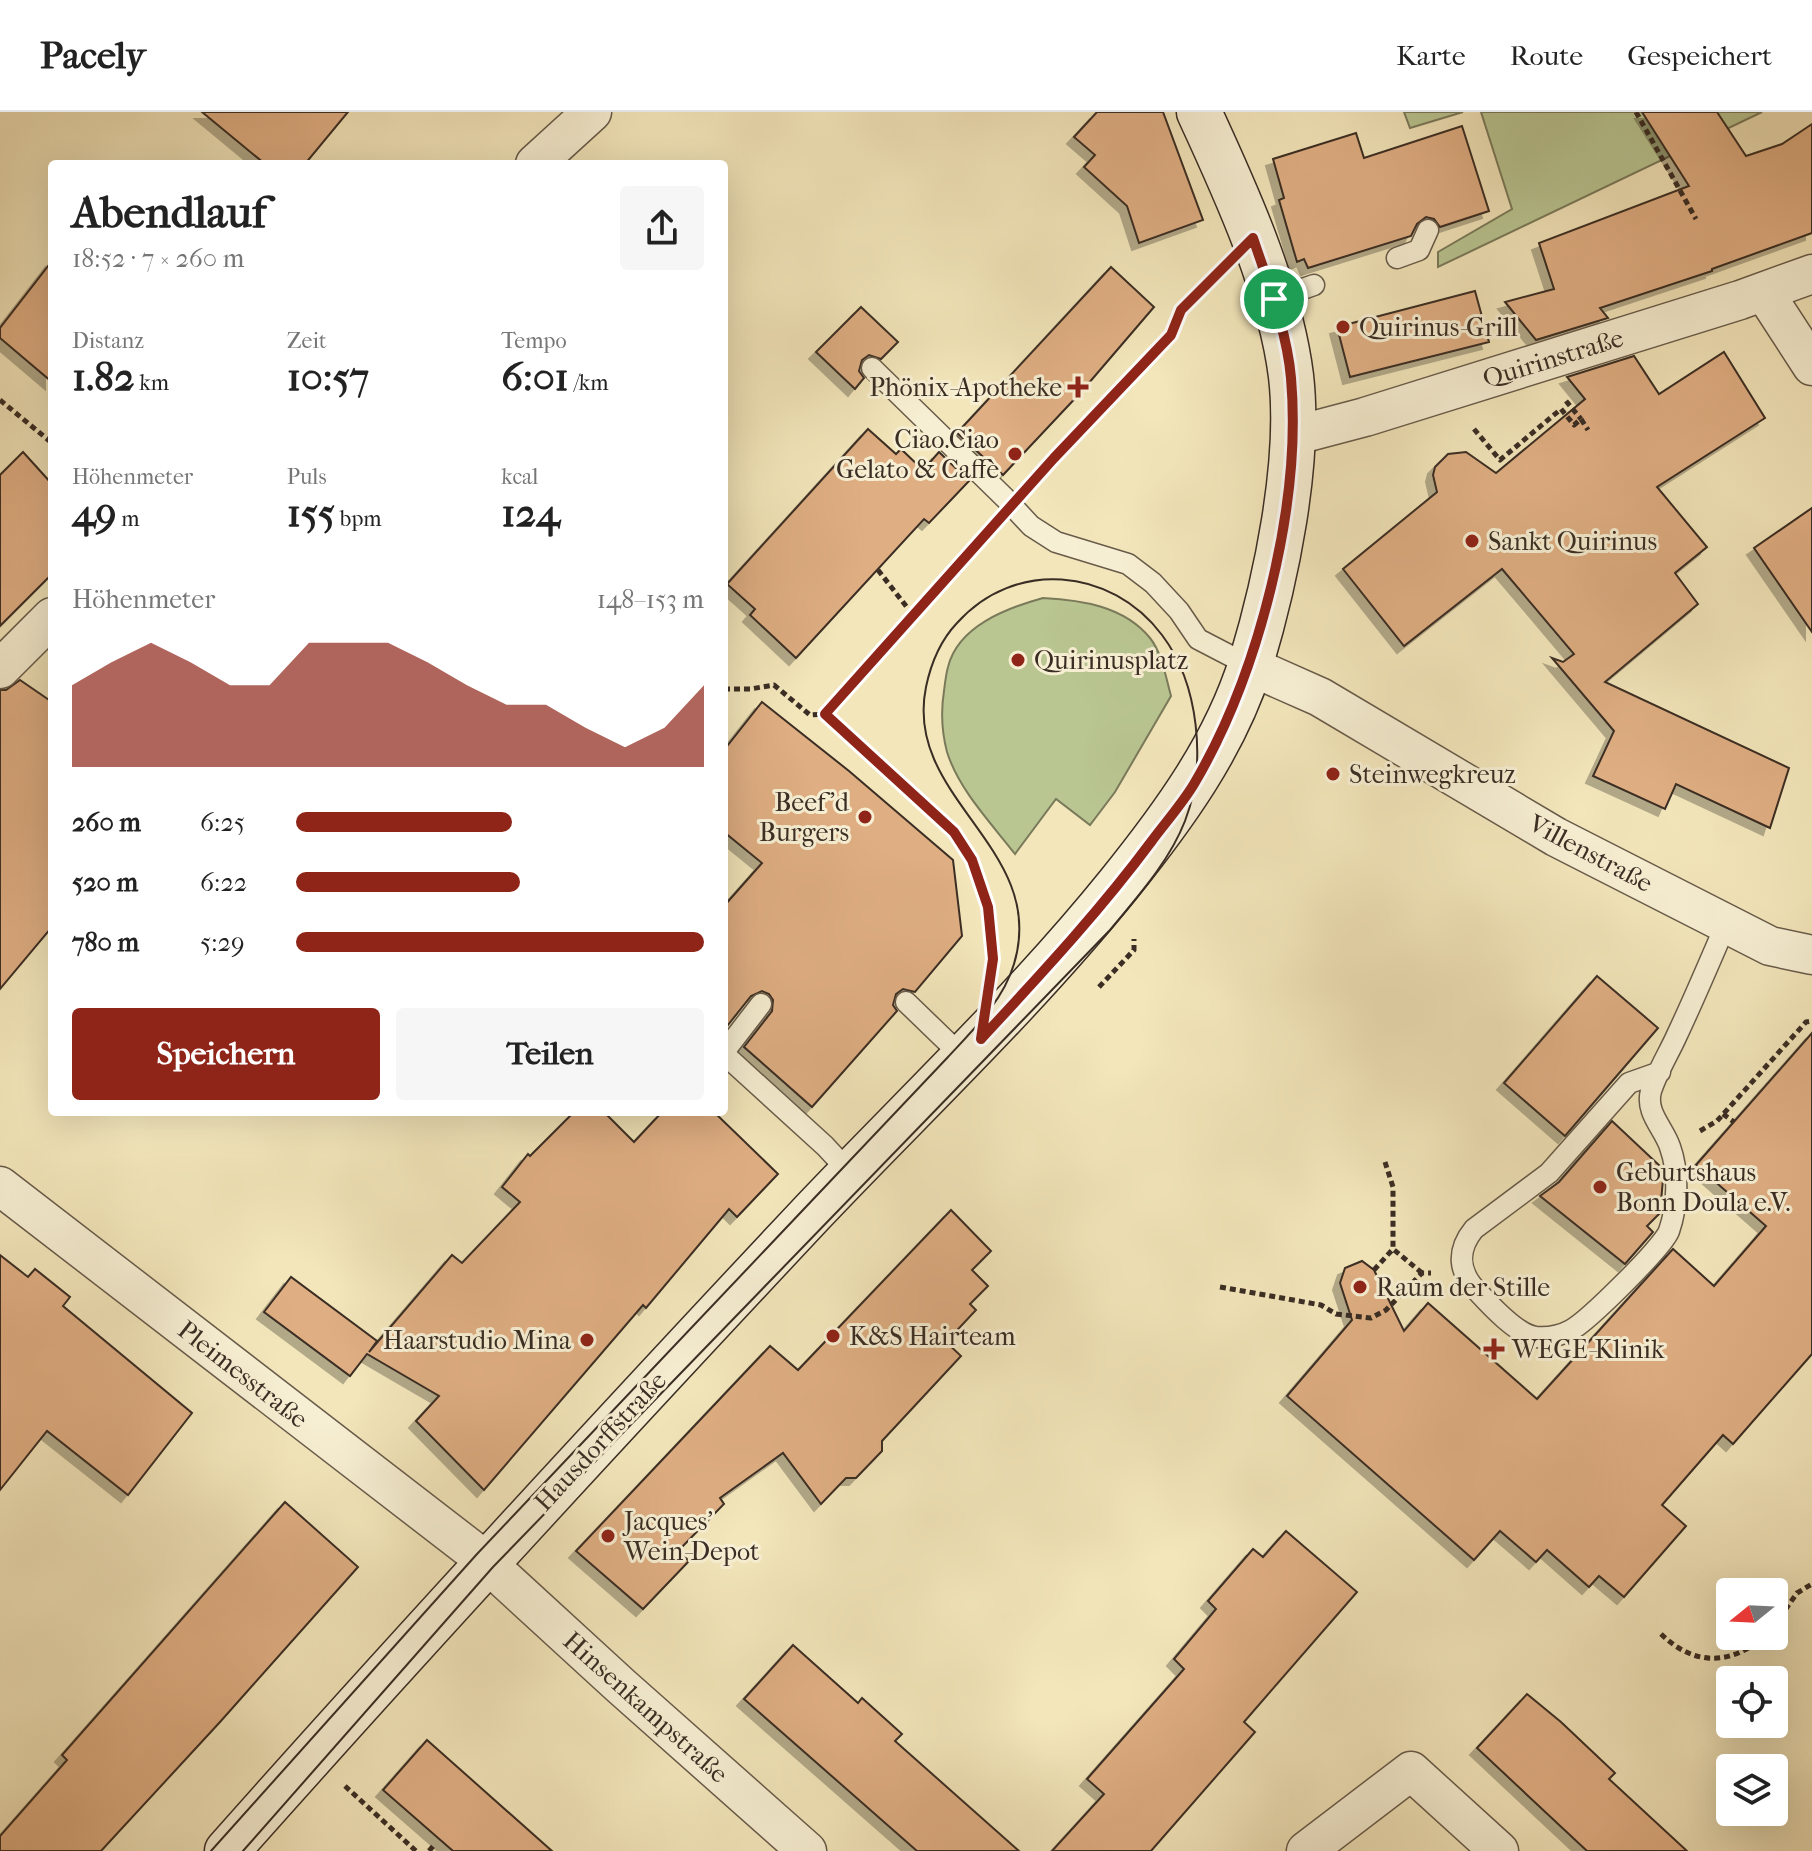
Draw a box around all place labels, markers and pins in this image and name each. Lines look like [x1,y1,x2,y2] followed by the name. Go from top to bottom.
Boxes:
[1240,265,1308,333] pin
[1359,312,1518,343] place label: Quirinus-Grill
[1334,318,1352,336] marker: Quirinus-Grill
[869,372,1062,403] place label: Phönix-Apotheke
[1069,378,1087,396] marker: Phönix-Apotheke
[836,424,999,485] place label: Ciao.Ciao Gelato & Caffè
[1006,445,1024,463] marker: Ciao.Ciao Gelato & Caffè
[1488,526,1657,557] place label: Sankt Quirinus
[1463,532,1481,550] marker: Sankt Quirinus
[1034,645,1188,676] place label: Quirinusplatz
[1009,651,1027,669] marker: Quirinusplatz
[1349,759,1516,790] place label: Steinwegkreuz
[1324,765,1342,783] marker: Steinwegkreuz
[759,787,850,848] place label: Beef'd Burgers
[856,808,874,826] marker: Beef'd Burgers
[1616,1157,1790,1218] place label: Geburtshaus Bonn Doula e.V.
[1591,1178,1609,1196] marker: Geburtshaus Bonn Doula e.V.
[1376,1272,1550,1303] place label: Raum der Stille
[1351,1278,1369,1296] marker: Raum der Stille
[849,1321,1016,1352] place label: K&S Hairteam
[383,1325,572,1356] place label: Haarstudio Mina
[824,1327,842,1345] marker: K&S Hairteam
[578,1331,596,1349] marker: Haarstudio Mina
[1511,1334,1665,1365] place label: WEGE-Klinik
[1483,1338,1505,1360] marker: WEGE-Klinik
[622,1506,760,1567] place label: Jacques' Wein-Depot
[599,1527,617,1545] marker: Jacques' Wein-Depot

